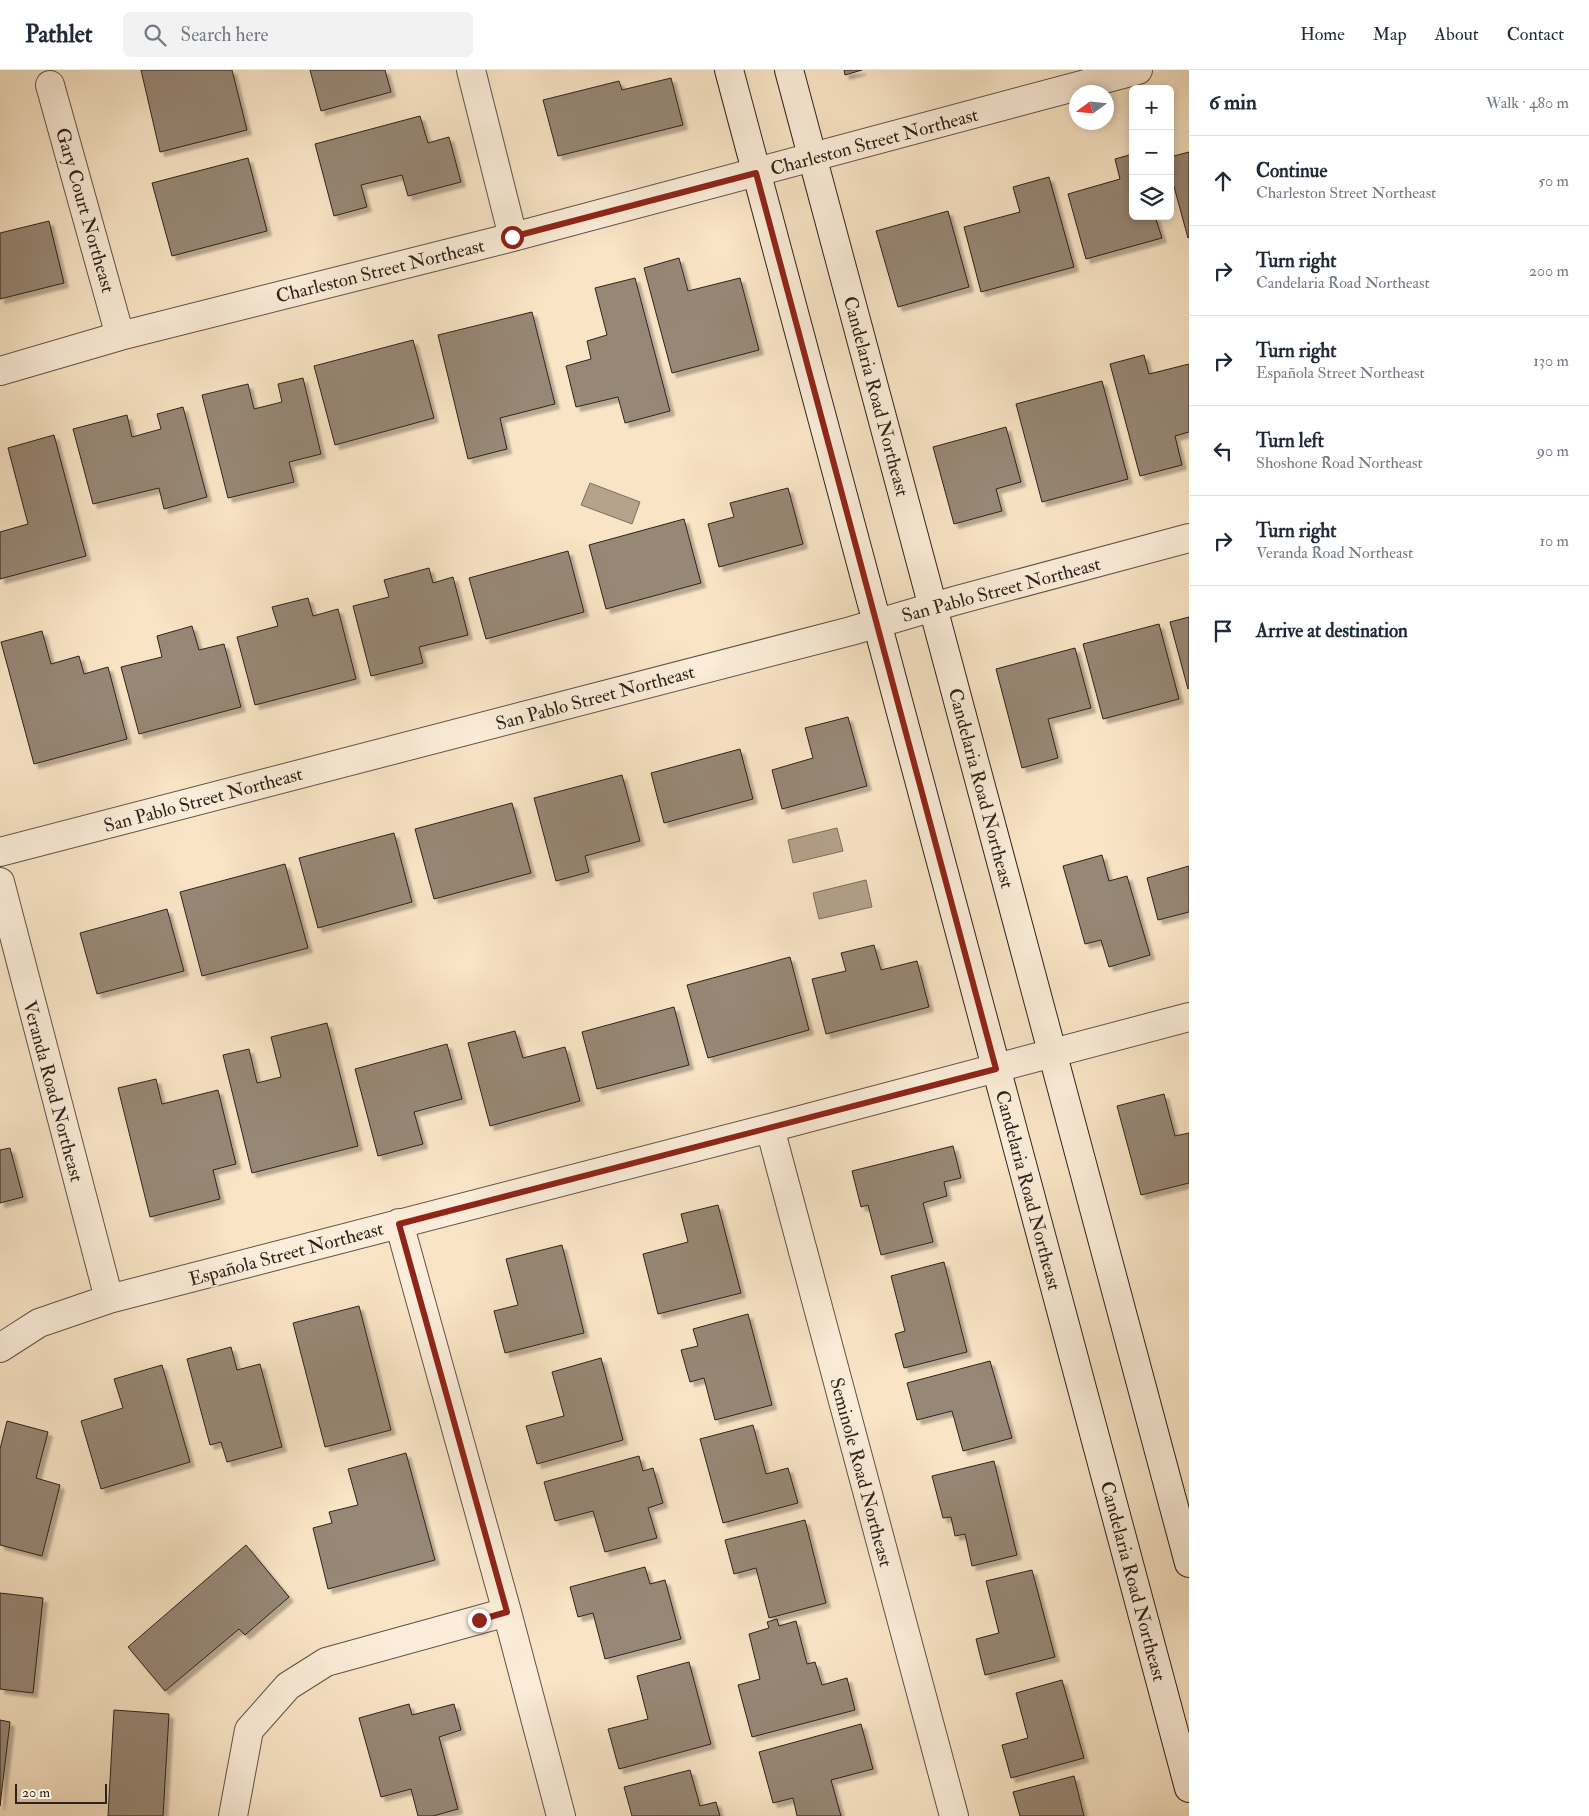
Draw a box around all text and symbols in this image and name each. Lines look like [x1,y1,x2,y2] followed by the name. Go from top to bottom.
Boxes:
[123,12,473,57] search box
[25,19,93,50] text: Pathlet
[141,21,169,49] icon: search
[181,23,268,47] text: Search here
[1300,23,1345,46] text: Home
[1373,23,1407,46] text: Map
[1435,23,1479,46] text: About
[1507,23,1564,46] text: Contact
[1069,85,1114,130] north arrow
[1129,85,1174,220] map controls
[1129,85,1174,130] button: +
[1209,89,1257,116] text: 6 min
[1486,93,1569,113] text: Walk · 480 m
[768,103,981,181] street label: Charleston Street Northeast
[50,125,120,296] street label: Gary Court Northeast
[1129,130,1174,175] button: −
[1256,159,1327,183] text: Continue
[1209,167,1237,195] icon: ahead
[1538,171,1569,191] text: 50 m
[1129,175,1174,220] button: layers
[1256,183,1436,203] text: Charleston Street Northeast
[501,226,524,249] route start
[273,233,487,309] street label: Charleston Street Northeast
[1256,249,1336,273] text: Turn right
[1209,257,1237,285] icon: right
[1529,261,1569,281] text: 200 m
[1256,273,1430,293] text: Candelaria Road Northeast
[838,293,914,499] street label: Candelaria Road Northeast
[1256,339,1336,363] text: Turn right
[1209,347,1237,375] icon: right
[1533,351,1569,371] text: 130 m
[1256,363,1425,383] text: Española Street Northeast
[1256,429,1324,453] text: Turn left
[1209,437,1237,465] icon: left
[1537,441,1569,461] text: 90 m
[1256,453,1423,473] text: Shoshone Road Northeast
[1256,519,1336,543] text: Turn right
[1209,527,1237,555] icon: right
[1539,531,1569,551] text: 10 m
[1256,543,1413,563] text: Veranda Road Northeast
[899,552,1103,628] street label: San Pablo Street Northeast
[1209,617,1237,645] icon: arrive
[1256,619,1408,643] text: Arrive at destination
[493,660,697,736] street label: San Pablo Street Northeast
[943,685,1019,891] street label: Candelaria Road Northeast
[101,762,305,838] street label: San Pablo Street Northeast
[17,998,89,1185] street label: Veranda Road Northeast
[990,1087,1066,1293] street label: Candelaria Road Northeast
[186,1216,386,1292] street label: Española Street Northeast
[824,1375,898,1569] street label: Seminole Road Northeast
[1095,1478,1171,1684] street label: Candelaria Road Northeast
[468,1609,491,1632] route end
[15,1781,108,1804] scale bar
[22,1784,50,1801] text: 20 m

